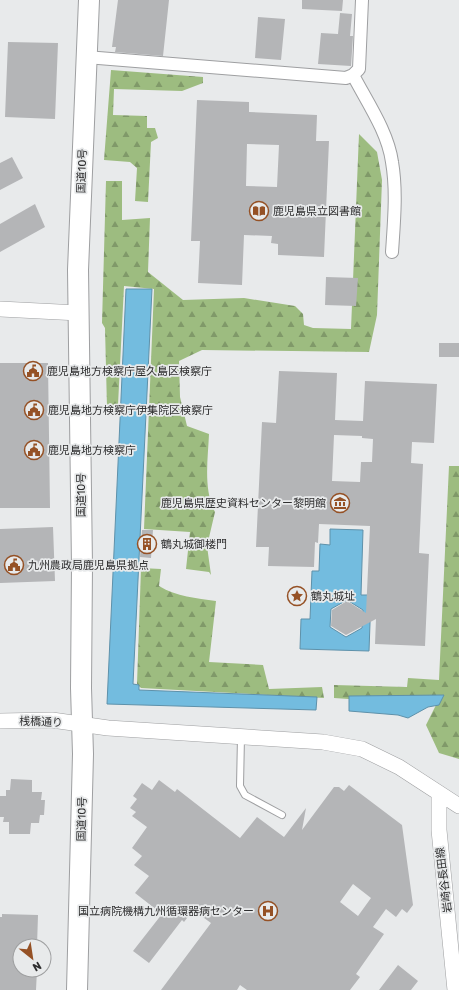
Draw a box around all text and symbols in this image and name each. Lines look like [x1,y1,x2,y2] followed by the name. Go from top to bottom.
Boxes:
[75,148,89,194] street label: 国道10号
[248,200,270,222] library icon: 鹿児島県立図書館
[273,205,361,218] place label: 鹿児島県立図書館
[22,360,44,382] public building icon: 鹿児島地方検察庁屋久島区検察庁
[47,365,212,378] place label: 鹿児島地方検察庁屋久島区検察庁
[23,399,45,421] public building icon: 鹿児島地方検察庁伊集院区検察庁
[48,404,213,417] place label: 鹿児島地方検察庁伊集院区検察庁
[23,439,45,461] public building icon: 鹿児島地方検察庁
[48,444,136,457] place label: 鹿児島地方検察庁
[75,473,88,517] street label: 国道10号
[329,492,351,514] museum icon: 鹿児島県歴史資料センター黎明館
[161,497,326,510] place label: 鹿児島県歴史資料センター黎明館
[136,533,158,555] building icon: 鶴丸城御楼門
[161,538,227,551] place label: 鶴丸城御楼門
[3,554,25,576] public building icon: 九州農政局鹿児島県拠点
[28,559,149,572] place label: 九州農政局鹿児島県拠点
[286,585,308,607] place icon: 鶴丸城址
[311,590,355,603] place label: 鶴丸城址
[19,715,63,729] street label: 桟橋通り
[75,797,89,841] street label: 国道10号
[434,846,454,914] street label: 岩崎谷長田線
[257,900,279,922] hospital icon: 国立病院機構九州循環器病センター
[78,905,254,918] place label: 国立病院機構九州循環器病センター
[12,938,52,978] north arrow
[30,959,43,974] text: N

